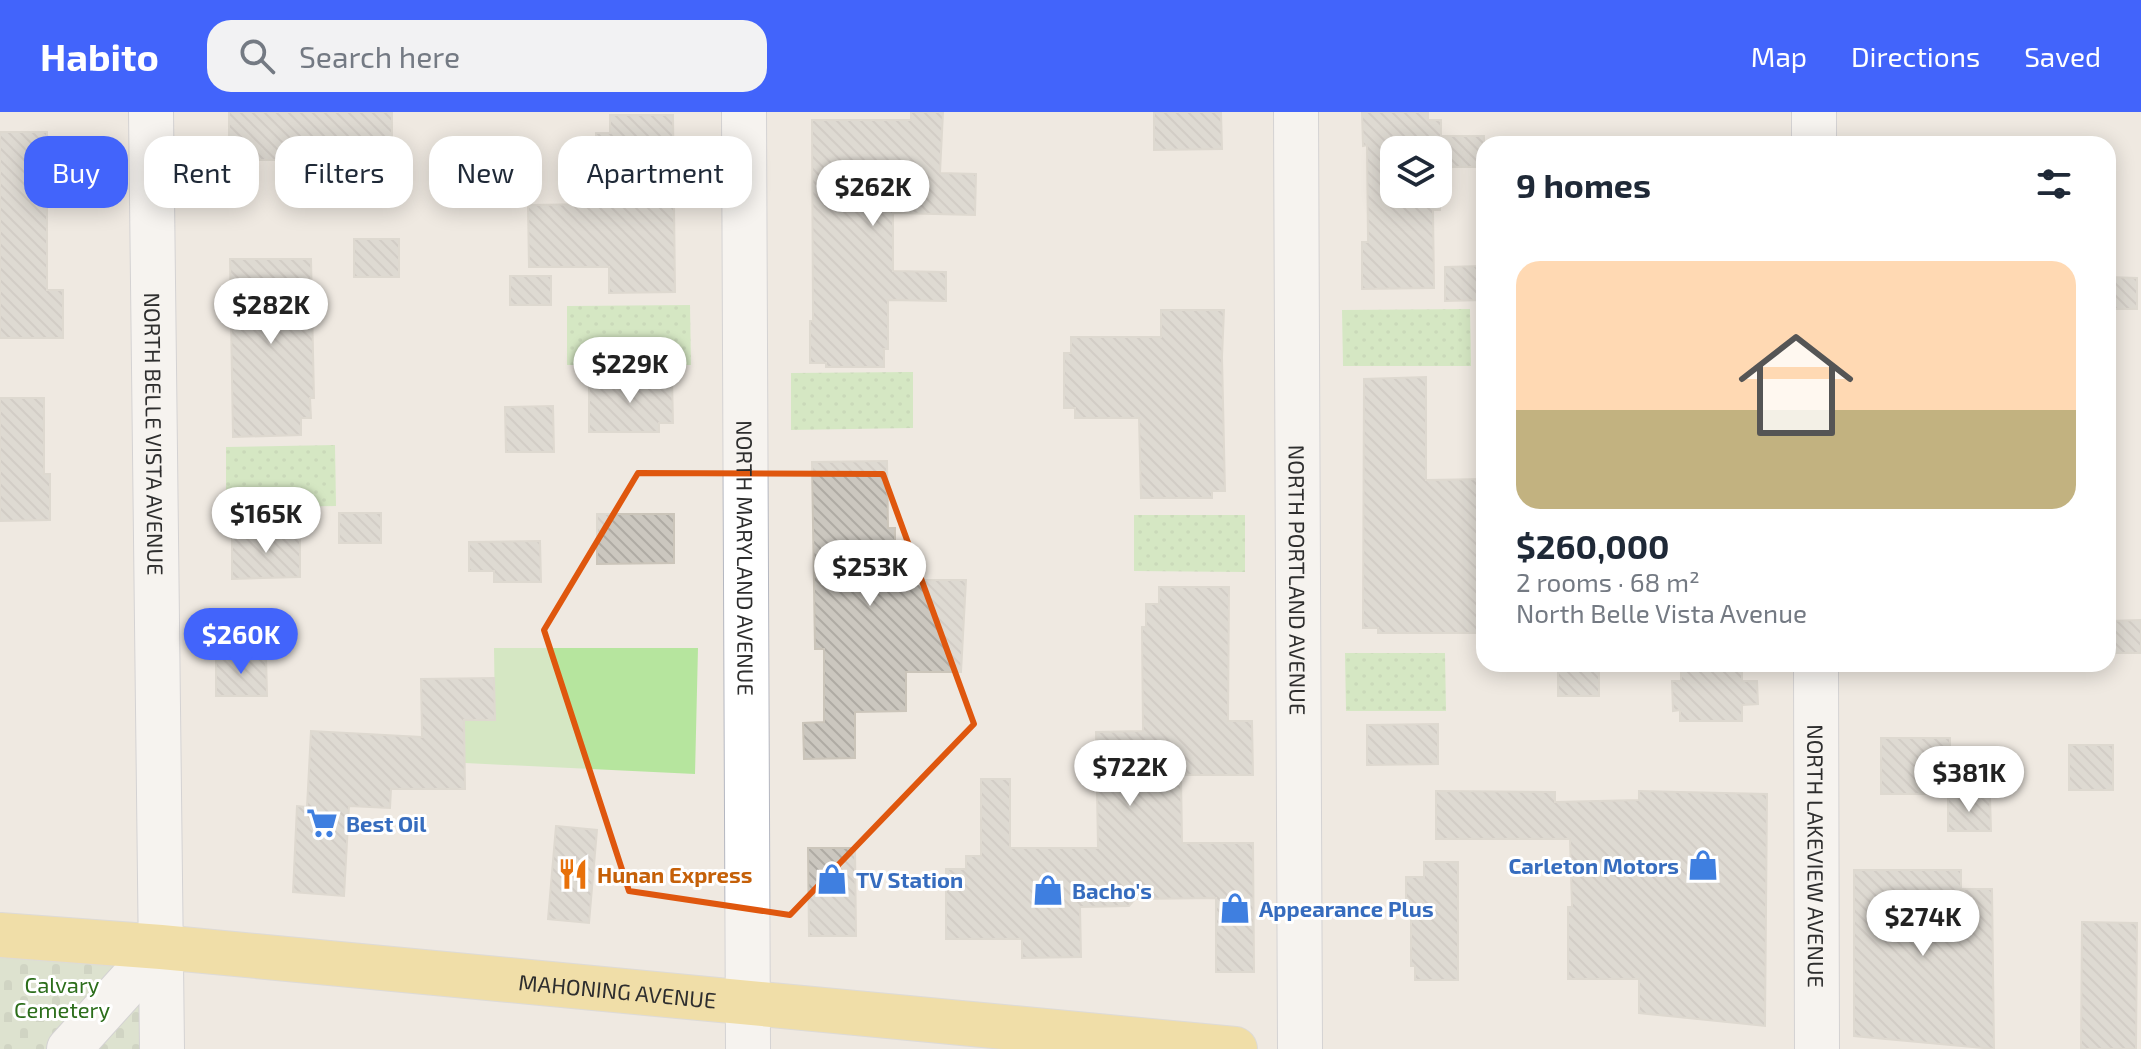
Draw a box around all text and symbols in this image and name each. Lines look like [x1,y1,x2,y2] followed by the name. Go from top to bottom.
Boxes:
[207,20,767,92] search box
[40,33,159,79] text: Habito
[235,34,279,78] icon: search
[299,38,460,74] text: Search here
[1751,39,1807,73] text: Map
[1851,39,1980,73] text: Directions
[2024,39,2101,73] text: Saved
[24,136,128,208] chip: Buy
[144,136,259,208] chip: Rent
[275,136,413,208] chip: Filters
[429,136,542,208] chip: New
[558,136,752,208] chip: Apartment
[1380,136,1452,208] map controls
[1380,136,1452,208] button: layers
[817,160,929,228] pin: $262K
[2032,162,2076,206] icon: filters
[1516,164,1651,205] text: 9 homes
[834,170,912,201] text: $262K
[215,278,327,346] pin: $282K
[232,288,310,319] text: $282K
[140,292,169,576] street label: NORTH BELLE VISTA AVENUE
[1724,313,1868,457] icon: home
[574,337,686,405] pin: $229K
[591,347,669,378] text: $229K
[732,420,759,696] street label: NORTH MARYLAND AVENUE
[1284,445,1312,715] street label: NORTH PORTLAND AVENUE
[210,487,322,555] pin: $165K
[230,497,302,528] text: $165K
[1516,525,1670,566] text: $260,000
[814,540,926,608] pin: $253K
[832,550,908,581] text: $253K
[1516,566,1700,597] text: 2 rooms · 68 m²
[1516,597,1807,628] text: North Belle Vista Avenue
[185,608,297,676] pin: $260K
[202,618,280,649] text: $260K
[1803,724,1830,988] street label: NORTH LAKEVIEW AVENUE
[1074,740,1186,808] pin: $722K
[1913,746,2025,814] pin: $381K
[1092,750,1168,781] text: $722K
[1932,756,2006,787] text: $381K
[305,806,339,840] supermarket icon: Best Oil
[346,810,427,836] place label: Best Oil
[1686,848,1720,882] shop icon: Carleton Motors
[1508,852,1679,878] place label: Carleton Motors
[556,857,590,891] restaurant icon: Hunan Express
[597,861,752,887] place label: Hunan Express
[815,862,849,896] shop icon: TV Station
[856,866,963,892] place label: TV Station
[1031,873,1065,907] shop icon: Bacho's
[1072,877,1152,903] place label: Bacho's
[1867,890,1979,958] pin: $274K
[1218,891,1252,925] shop icon: Appearance Plus
[1259,895,1434,921] place label: Appearance Plus
[1885,900,1961,931] text: $274K
[517,968,718,1013] street label: MAHONING AVENUE
[14,971,110,1022] park label: Calvary Cemetery

